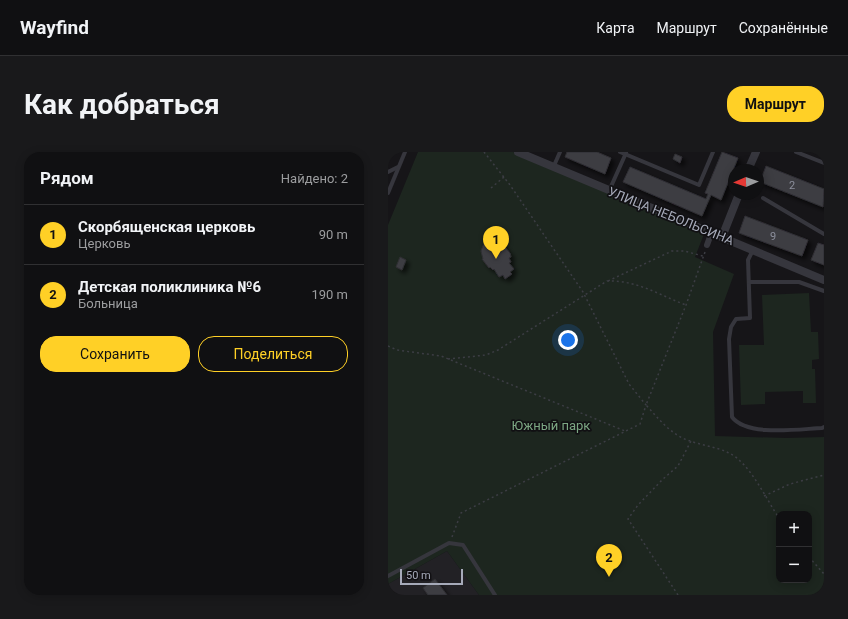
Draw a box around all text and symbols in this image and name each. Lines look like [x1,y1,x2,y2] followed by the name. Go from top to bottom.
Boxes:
[20,16,89,39] text: Wayfind
[596,20,635,36] text: Карта
[657,20,717,36] text: Маршрут
[739,20,828,36] text: Сохранённые
[727,86,824,122] button: Маршрут
[24,88,220,121] text: Как добраться
[728,164,764,200] north arrow
[40,168,94,188] text: Рядом
[281,171,348,186] text: Найдено: 2
[789,179,795,192] house number: 2
[606,184,737,248] street label: УЛИЦА НЕБОЛЬСИНА
[78,218,255,236] text: Скорбященская церковь
[483,226,509,259] pin: 1
[49,227,57,242] text: 1
[319,227,348,242] text: 90 m
[770,230,776,243] house number: 9
[78,236,131,251] text: Церковь
[78,278,261,296] text: Детская поликлиника №6
[49,287,57,302] text: 2
[311,287,348,302] text: 190 m
[78,296,138,311] text: Больница
[558,330,578,350] your location
[40,336,190,372] button: Сохранить
[198,336,348,372] button: Поделиться
[512,418,590,433] park label: Южный парк
[776,511,812,583] map controls
[776,511,812,547] button: +
[596,544,622,577] pin: 2
[776,547,812,583] button: −
[400,567,463,586] scale bar
[406,569,431,582] text: 50 m

